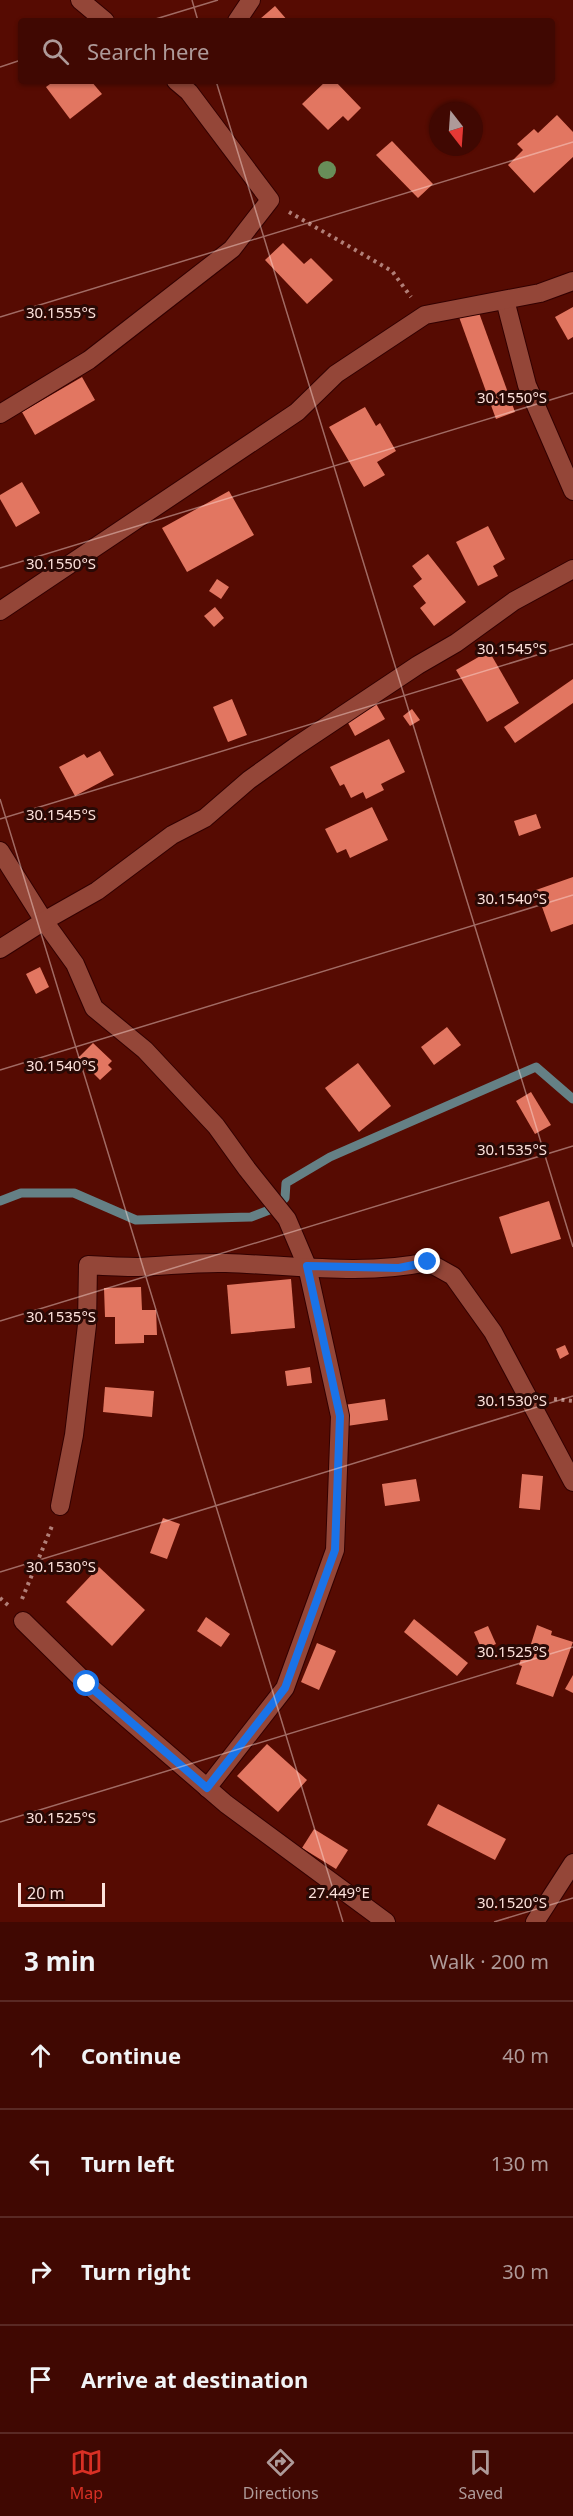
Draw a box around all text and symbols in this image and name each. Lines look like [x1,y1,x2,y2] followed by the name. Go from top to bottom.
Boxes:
[18,18,555,84] search box
[39,35,72,68] icon: search
[87,36,209,66] text: Search here
[429,102,483,156] north arrow
[26,302,96,322] text: 30.1555°S
[477,387,547,407] text: 30.1550°S
[26,553,96,573] text: 30.1550°S
[477,638,547,658] text: 30.1545°S
[26,804,96,824] text: 30.1545°S
[477,888,547,908] text: 30.1540°S
[26,1055,96,1075] text: 30.1540°S
[477,1139,547,1159] text: 30.1535°S
[414,1248,440,1274] route end
[26,1306,96,1326] text: 30.1535°S
[477,1390,547,1410] text: 30.1530°S
[26,1556,96,1576] text: 30.1530°S
[477,1641,547,1661] text: 30.1525°S
[73,1670,99,1696] route start
[26,1807,96,1827] text: 30.1525°S
[18,1880,105,1908] scale bar
[27,1882,64,1904] text: 20 m
[308,1882,370,1902] text: 27.449°E
[477,1892,547,1912] text: 30.1520°S
[24,1943,96,1979] text: 3 min
[430,1948,549,1975] text: Walk · 200 m
[24,2039,57,2072] icon: ahead
[81,2040,181,2070] text: Continue
[502,2042,549,2069] text: 40 m
[24,2147,57,2180] icon: left
[81,2148,175,2178] text: Turn left
[491,2150,549,2177] text: 130 m
[24,2255,57,2288] icon: right
[81,2256,191,2286] text: Turn right
[502,2258,549,2285] text: 30 m
[24,2363,57,2396] icon: arrive
[81,2364,308,2394] text: Arrive at destination
[70,2446,103,2504] tab: Map
[243,2446,319,2504] tab: Directions
[458,2446,503,2504] tab: Saved

